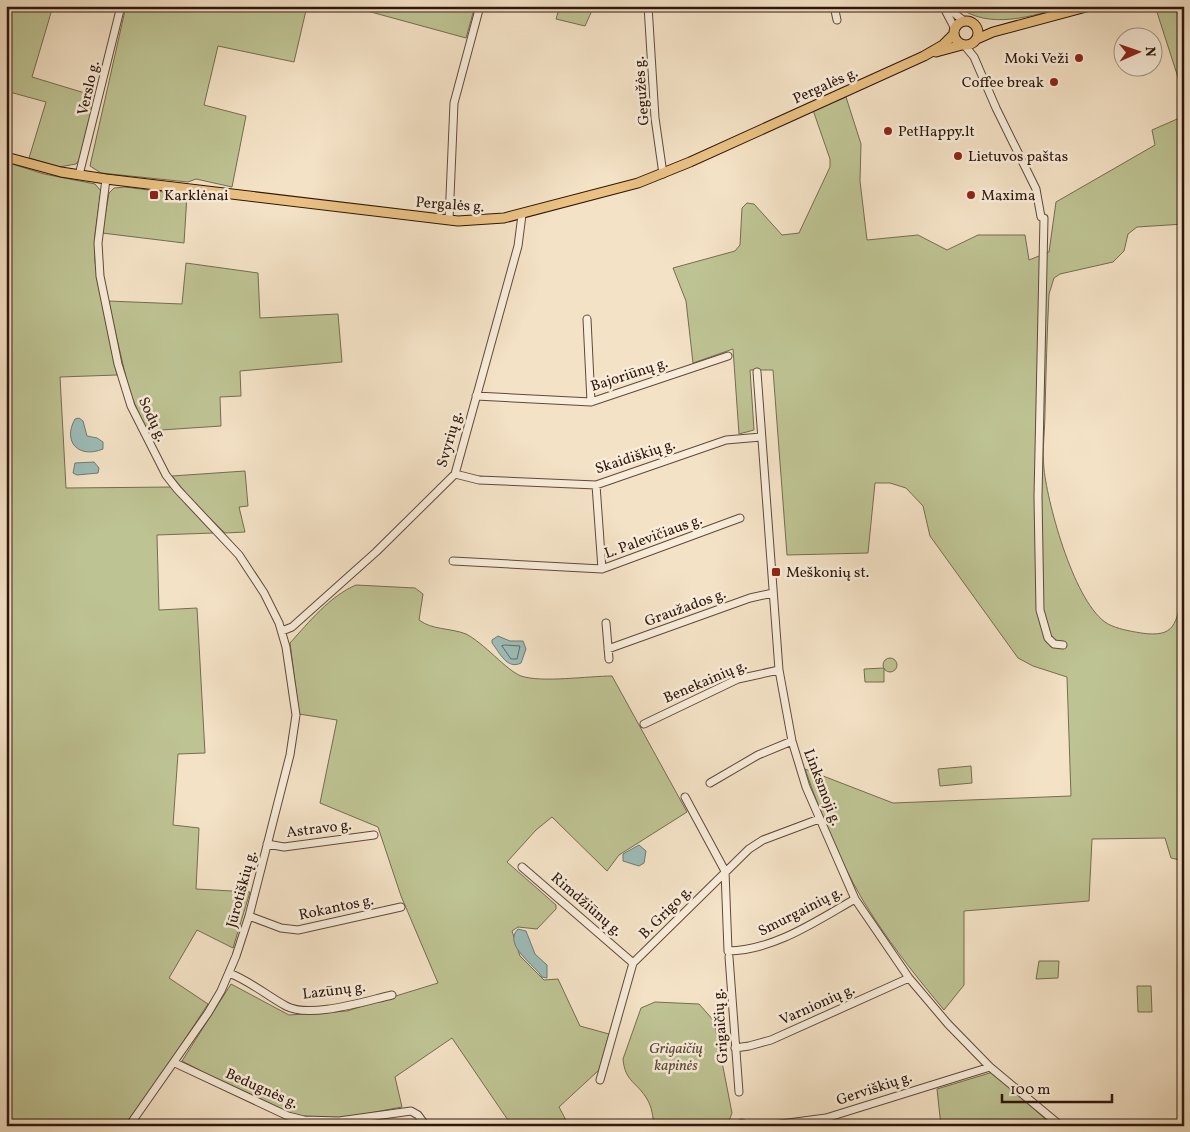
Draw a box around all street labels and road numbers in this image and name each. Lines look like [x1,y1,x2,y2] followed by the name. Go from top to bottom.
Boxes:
[630,56,655,126] street label: Gegužės g.
[73,59,106,118] street label: Verslo g.
[790,63,861,110] street label: Pergalės g.
[415,193,485,218] street label: Pergalės g.
[588,353,671,398] street label: Bajoriūnų g.
[132,394,171,446] street label: Sodų g.
[432,409,468,470] street label: Svyrių g.
[593,435,678,480] street label: Skaidiškių g.
[602,510,705,565] street label: L. Palevičiaus g.
[642,584,729,633] street label: Graužados g.
[661,655,751,709] street label: Benekainių g.
[797,746,846,829] street label: Linksmoji g.
[285,815,353,844] street label: Astravo g.
[222,848,263,930] street label: Jūrotiškių g.
[546,868,626,942] street label: Rimdžiūnų g.
[635,882,697,944] street label: B. Grigo g.
[755,882,846,943] street label: Smurgainių g.
[297,890,376,927] street label: Rokantos g.
[301,977,367,1006] street label: Lazūnų g.
[777,979,859,1031] street label: Varnionių g.
[708,988,735,1064] street label: Grigaičių g.
[222,1064,301,1115] street label: Bedugnės g.
[834,1067,915,1112] street label: Gerviškių g.

